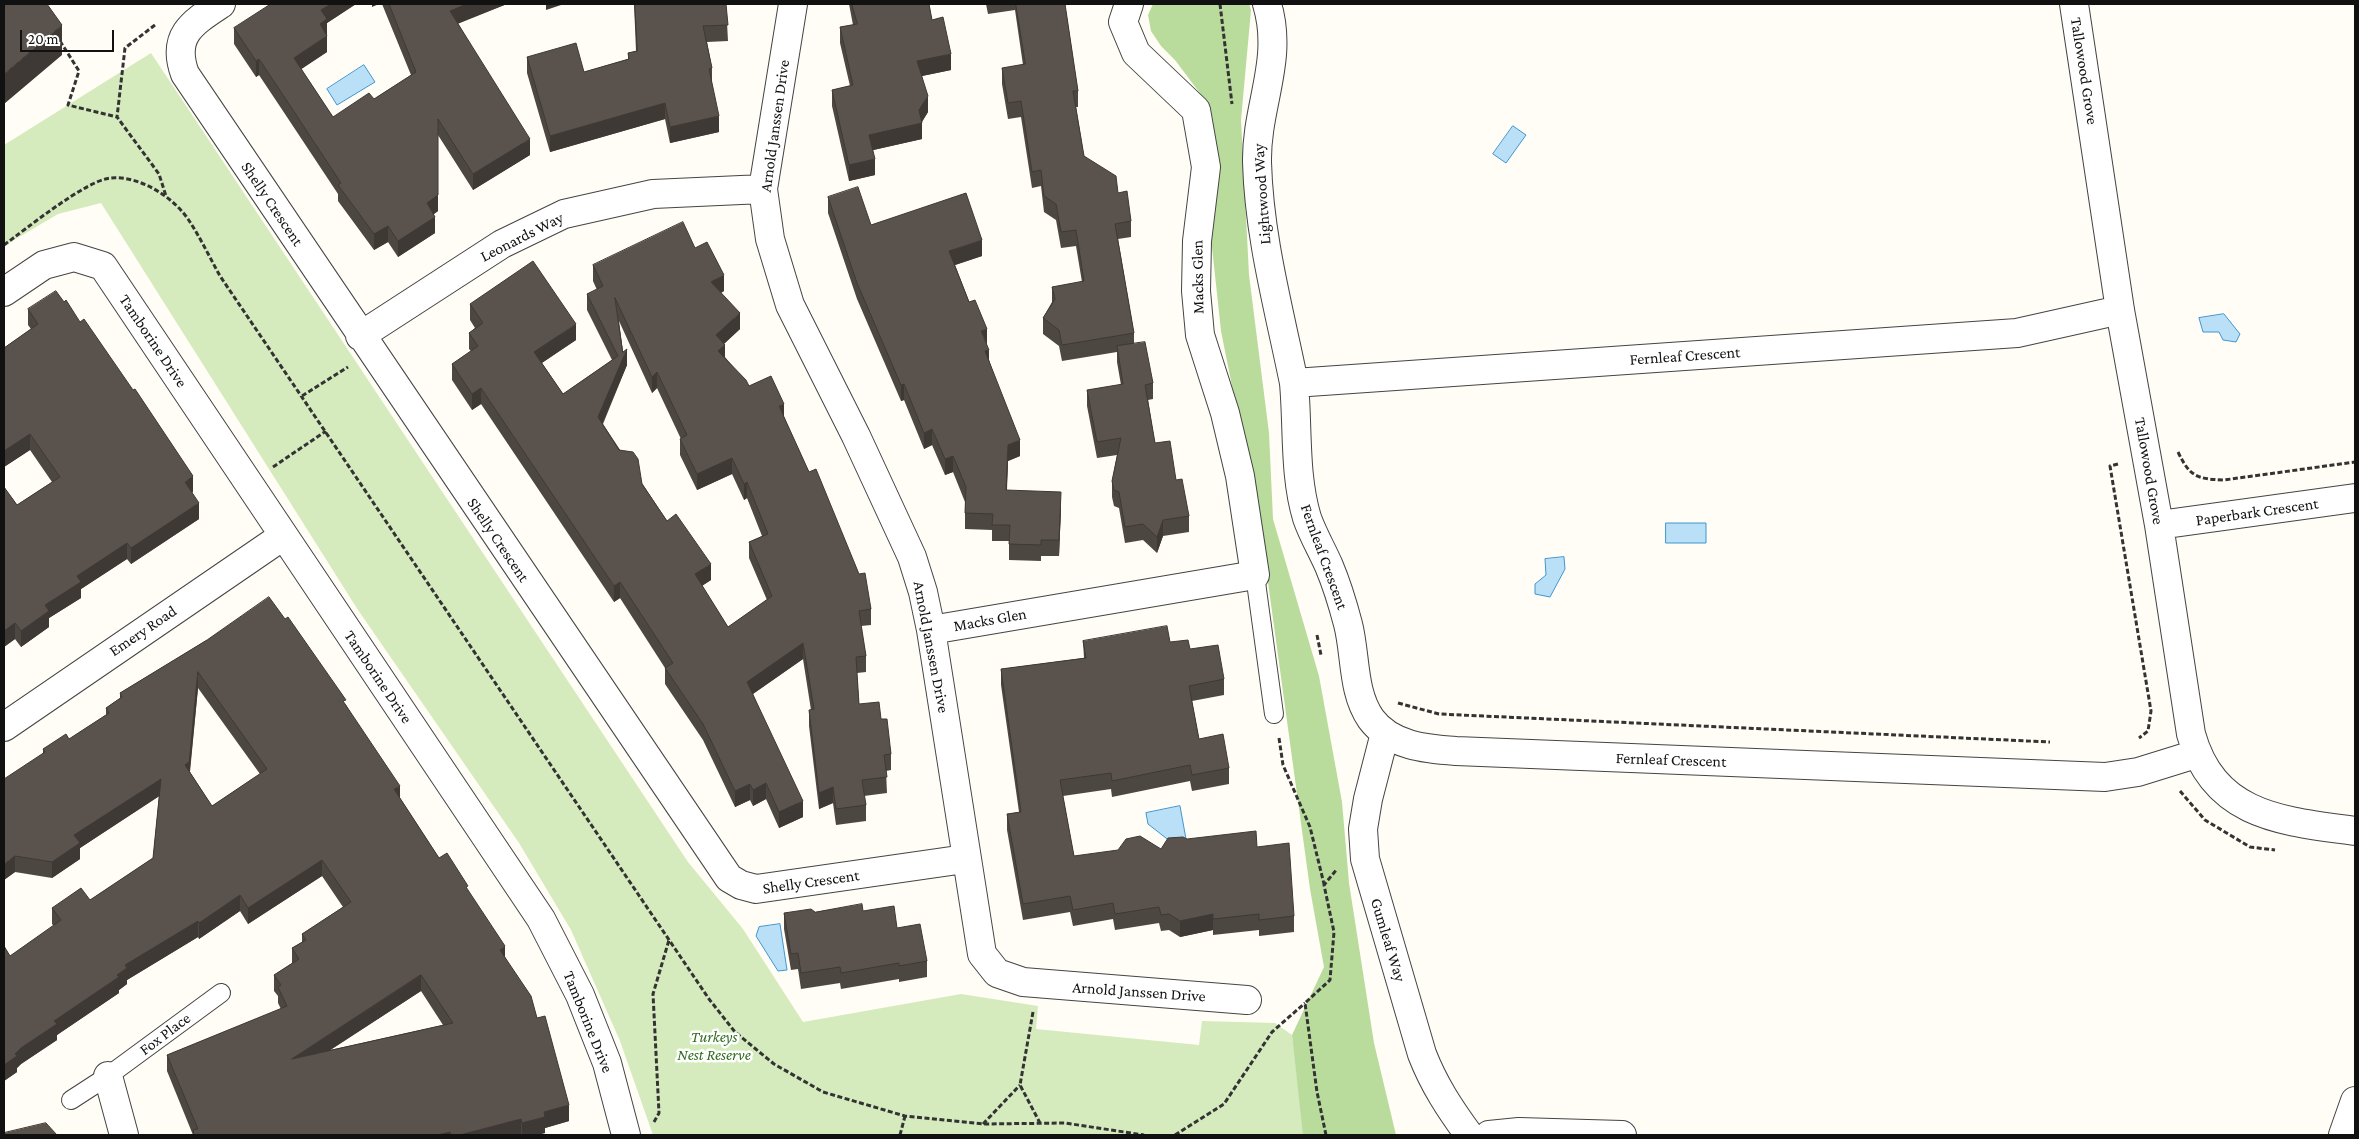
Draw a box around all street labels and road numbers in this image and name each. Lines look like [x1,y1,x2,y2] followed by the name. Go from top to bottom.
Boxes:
[2066,16,2102,126] street label: Tallowood Grove
[756,58,794,194] street label: Arnold Janssen Drive
[1249,143,1275,245] street label: Lightwood Way
[237,158,307,250] street label: Shelly Crescent
[477,208,567,266] street label: Leonards Way
[1188,240,1208,314] street label: Macks Glen
[115,291,191,391] street label: Tamborine Drive
[1629,343,1741,369] street label: Fernleaf Crescent
[2130,416,2168,526] street label: Tallowood Grove
[463,494,533,586] street label: Shelly Crescent
[2194,494,2320,530] street label: Paperbark Crescent
[1296,502,1352,612] street label: Fernleaf Crescent
[909,580,953,714] street label: Arnold Janssen Drive
[106,601,180,661] street label: Emery Road
[952,604,1028,636] street label: Macks Glen
[340,627,416,727] street label: Tamborine Drive
[1615,748,1727,772] street label: Fernleaf Crescent
[761,866,861,898] street label: Shelly Crescent
[1366,896,1410,984] street label: Gumleaf Way
[559,968,617,1076] street label: Tamborine Drive
[1072,978,1206,1006] street label: Arnold Janssen Drive
[136,1009,194,1059] street label: Fox Place

